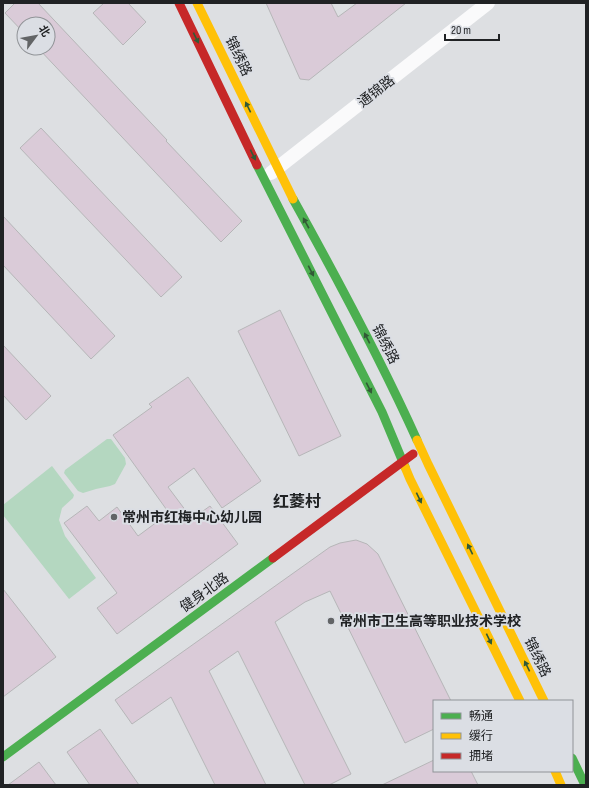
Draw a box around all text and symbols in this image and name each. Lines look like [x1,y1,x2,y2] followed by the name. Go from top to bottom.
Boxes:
[16,16,56,56] north arrow
[445,16,499,42] scale bar
[36,23,52,39] text: 北
[451,23,471,38] text: 20 m
[193,32,199,44] one-way arrow
[222,34,255,79] street label: 锦绣路
[355,72,398,111] street label: 通锦路
[245,101,251,113] one-way arrow
[250,149,256,161] one-way arrow
[303,217,310,229] one-way arrow
[308,266,314,277] one-way arrow
[368,322,403,367] street label: 锦绣路
[364,332,370,344] one-way arrow
[366,382,372,393] one-way arrow
[273,492,321,512] district label: 红菱村
[416,492,422,503] one-way arrow
[122,509,262,526] place label: 常州市红梅中心幼儿园
[109,512,119,522] marker: 常州市红梅中心幼儿园
[467,543,473,555] one-way arrow
[177,569,232,616] street label: 健身北路
[339,613,521,630] place label: 常州市卫生高等职业技术学校
[326,616,336,626] marker: 常州市卫生高等职业技术学校
[486,633,492,645] one-way arrow
[521,635,554,680] street label: 锦绣路
[524,660,530,672] one-way arrow
[433,700,573,772] legend
[469,709,493,724] text: 畅通
[469,729,493,744] text: 缓行
[469,749,493,764] text: 拥堵

